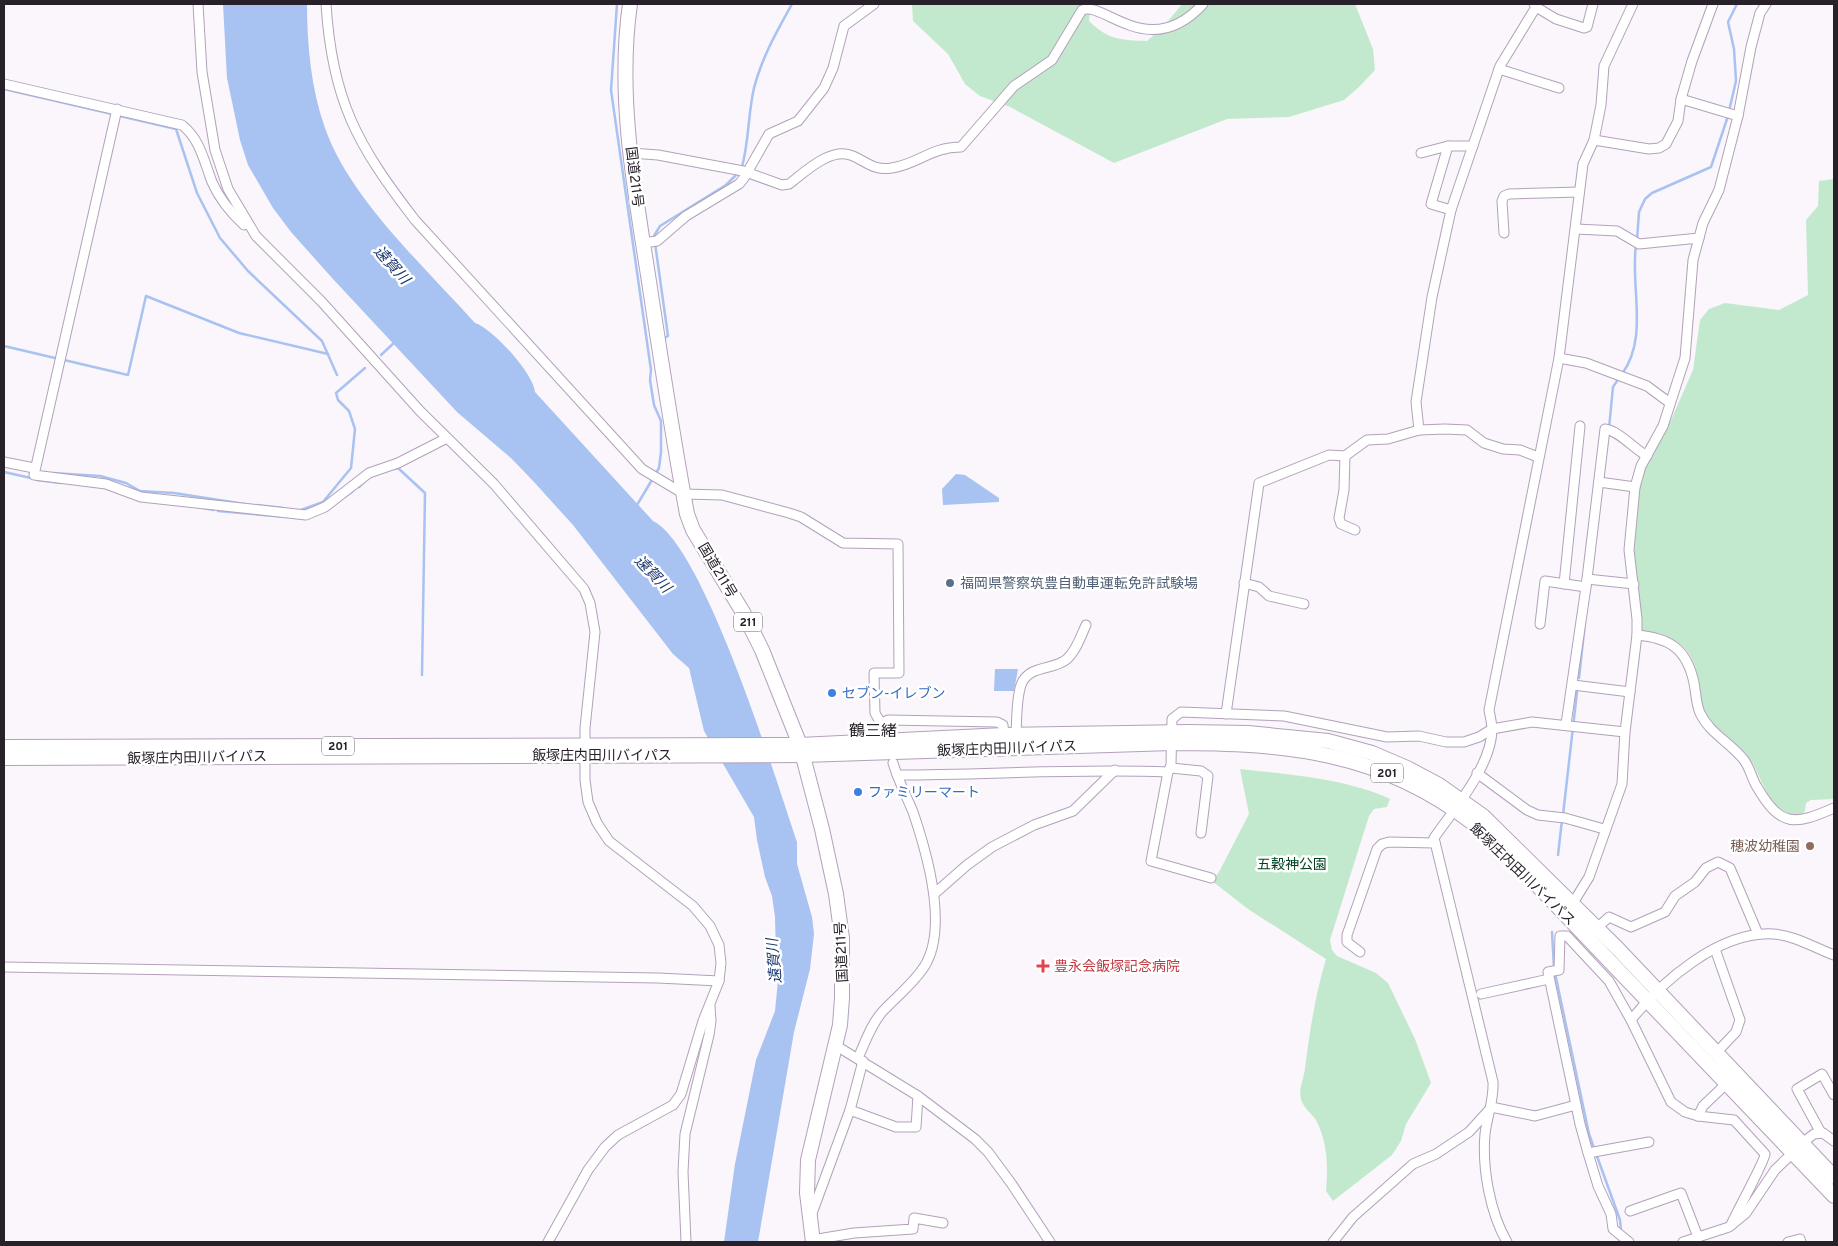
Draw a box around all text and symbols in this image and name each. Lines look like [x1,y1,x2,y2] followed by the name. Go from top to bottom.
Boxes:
[621,146,646,208] street label: 国道211号
[369,243,414,291] water label: 遠賀川
[694,540,740,601] street label: 国道211号
[629,552,676,599] water label: 遠賀川
[960,576,1198,593] place label: 福岡県警察筑豊自動車運転免許試験場
[944,577,956,589] marker: 福岡県警察筑豊自動車運転免許試験場
[734,612,762,632] road number: 211
[842,685,946,703] place label: セブン-イレブン
[826,687,838,699] marker: セブン-イレブン
[849,722,897,742] district label: 鶴三緒
[322,736,354,756] road number: 201
[937,739,1077,760] street label: 飯塚庄内田川バイパス
[532,748,672,765] street label: 飯塚庄内田川バイパス
[127,749,267,768] street label: 飯塚庄内田川バイパス
[1371,764,1403,782] road number: 201
[868,785,980,802] place label: ファミリーマート
[852,786,864,798] marker: ファミリーマート
[1466,820,1578,930] street label: 飯塚庄内田川バイパス
[1730,839,1800,856] place label: 穂波幼稚園
[1804,840,1816,852] marker: 穂波幼稚園
[1257,857,1327,874] park label: 五穀神公園
[832,921,853,983] street label: 国道211号
[764,936,787,984] water label: 遠賀川
[1036,959,1050,973] marker: 豊永会飯塚記念病院
[1054,959,1180,976] place label: 豊永会飯塚記念病院

